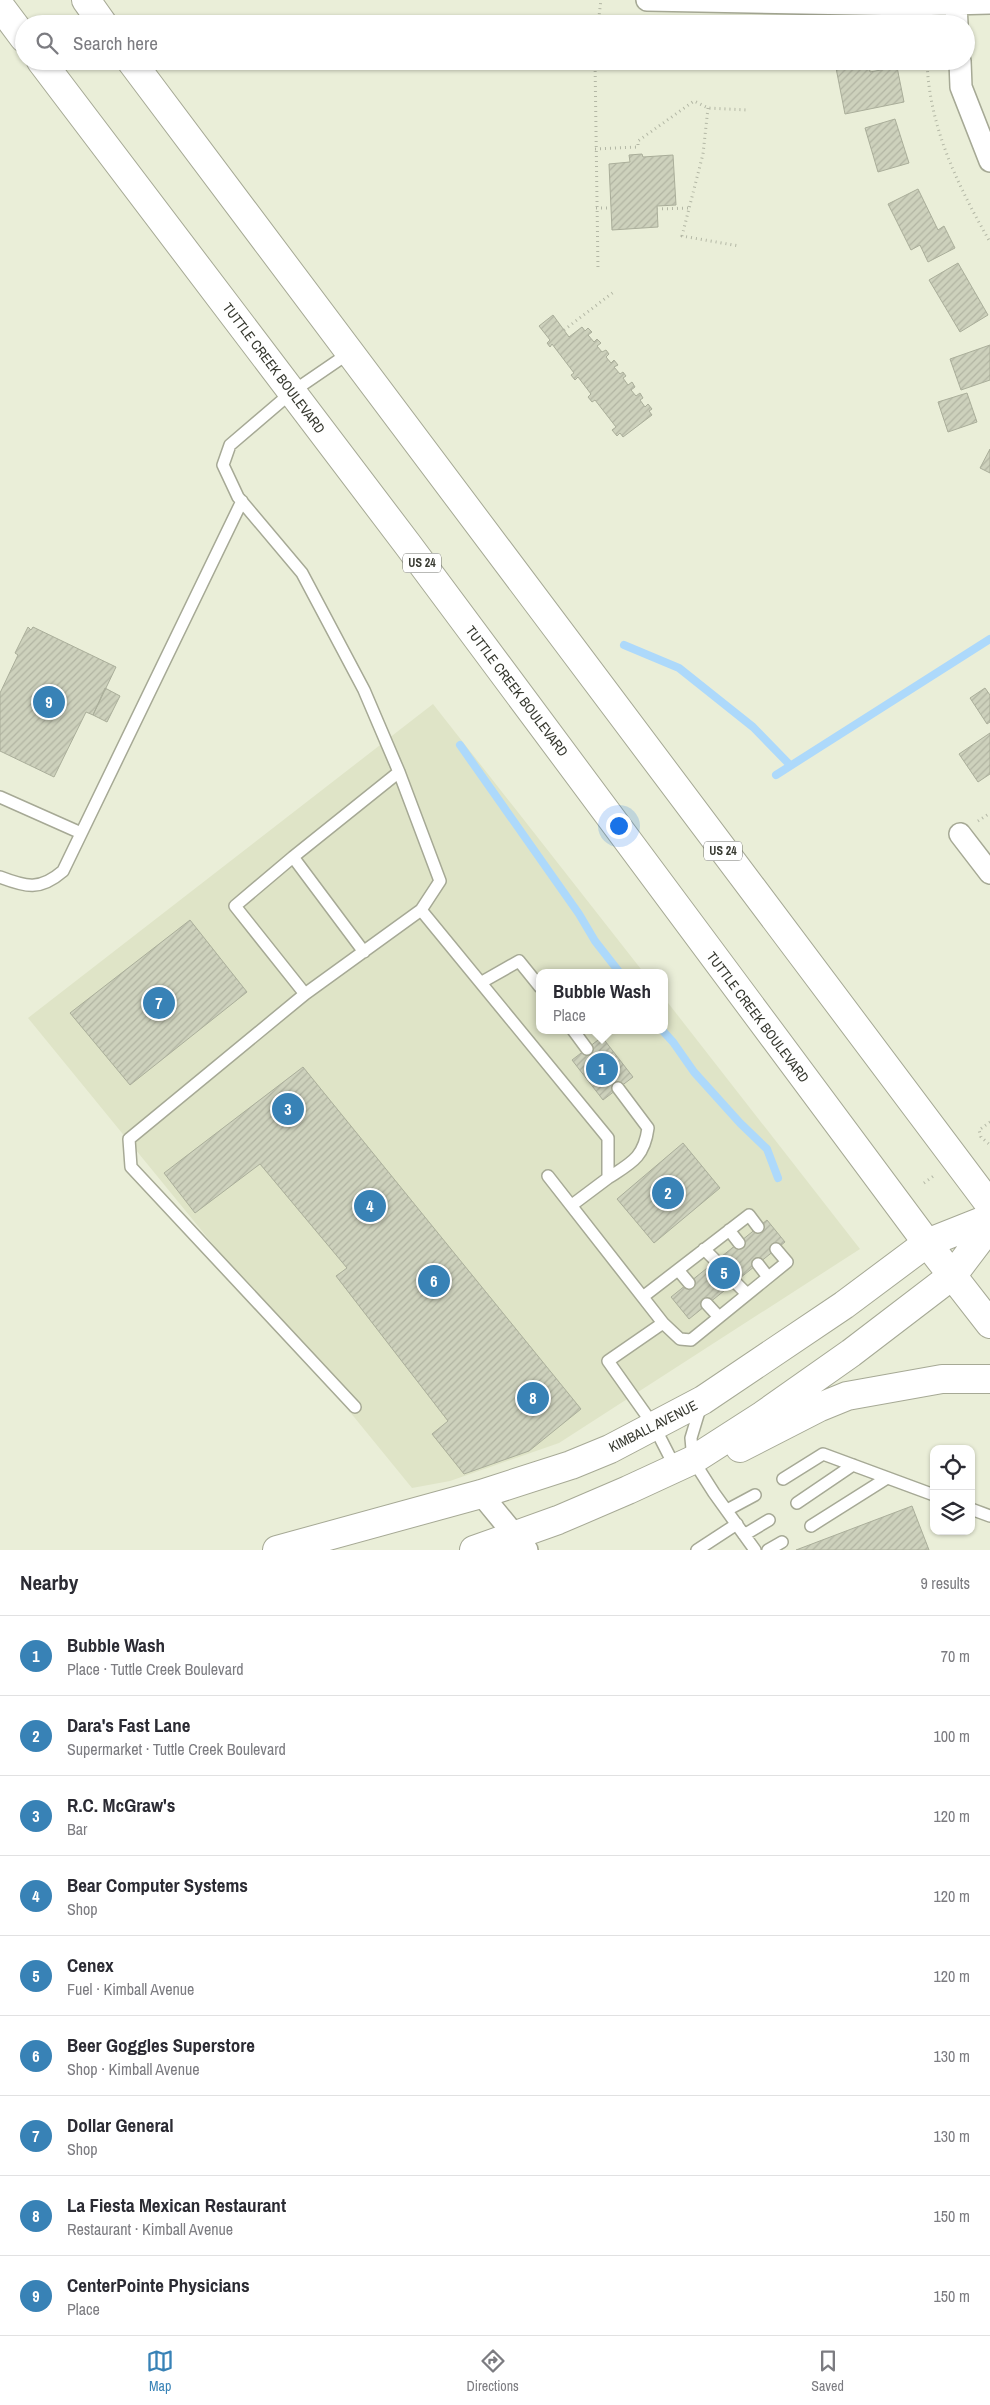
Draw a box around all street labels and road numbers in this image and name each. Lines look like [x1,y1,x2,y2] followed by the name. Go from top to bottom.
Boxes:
[219,299,329,437] street label: TUTTLE CREEK BOULEVARD
[403,554,441,572] road number: US 24
[462,622,572,760] street label: TUTTLE CREEK BOULEVARD
[704,841,742,860] road number: US 24
[703,948,813,1086] street label: TUTTLE CREEK BOULEVARD
[606,1396,700,1456] street label: KIMBALL AVENUE

